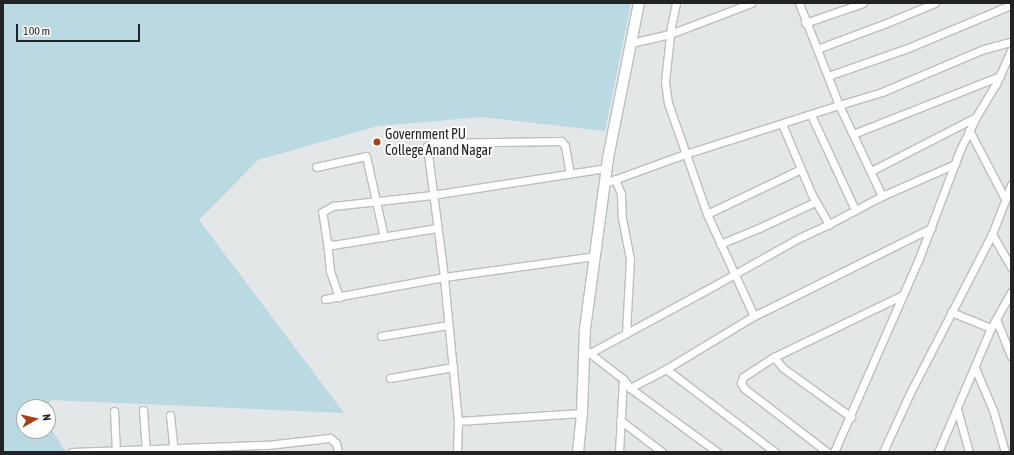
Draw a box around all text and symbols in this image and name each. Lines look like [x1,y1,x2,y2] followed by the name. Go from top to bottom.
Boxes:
[18,16,142,42] scale bar
[23,24,50,38] text: 100 m
[385,126,492,158] place label: Government PU College Anand Nagar
[372,137,382,147] marker: Government PU College Anand Nagar
[16,399,56,439] north arrow
[40,413,53,422] text: N

